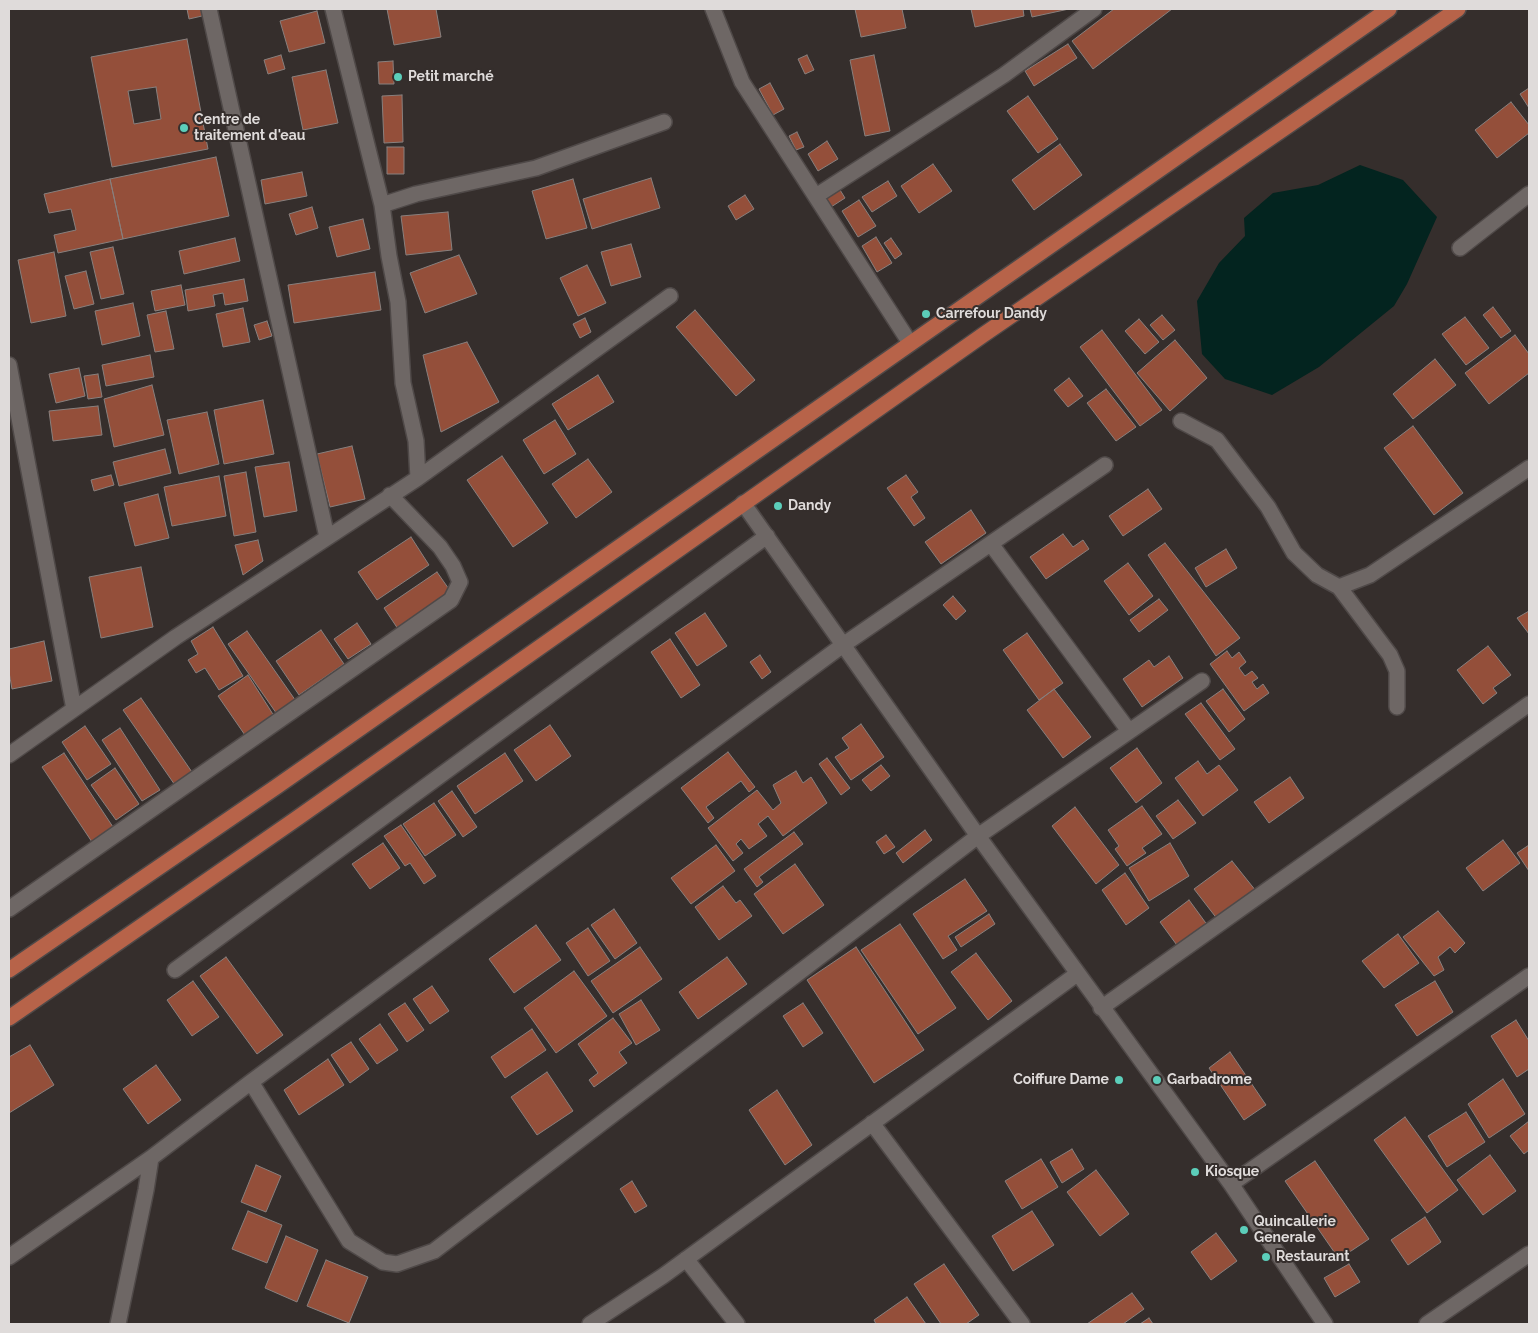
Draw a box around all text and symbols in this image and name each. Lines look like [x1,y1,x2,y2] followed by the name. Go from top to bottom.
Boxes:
[408,69,494,85] place label: Petit marché
[392,71,404,83] marker: Petit marché
[194,112,305,144] place label: Centre de traitement d'eau
[178,122,190,134] marker: Centre de traitement d'eau
[936,306,1047,322] place label: Carrefour Dandy
[920,308,932,320] marker: Carrefour Dandy
[788,498,831,514] place label: Dandy
[772,500,784,512] marker: Dandy
[1013,1072,1109,1088] place label: Coiffure Dame
[1167,1072,1252,1088] place label: Garbadrome
[1113,1074,1125,1086] marker: Coiffure Dame
[1151,1074,1163,1086] marker: Garbadrome
[1205,1164,1259,1180] place label: Kiosque
[1189,1166,1201,1178] marker: Kiosque
[1254,1214,1336,1246] place label: Quincallerie Generale
[1238,1224,1250,1236] marker: Quincallerie Generale
[1276,1249,1350,1265] place label: Restaurant
[1260,1251,1272,1263] marker: Restaurant

